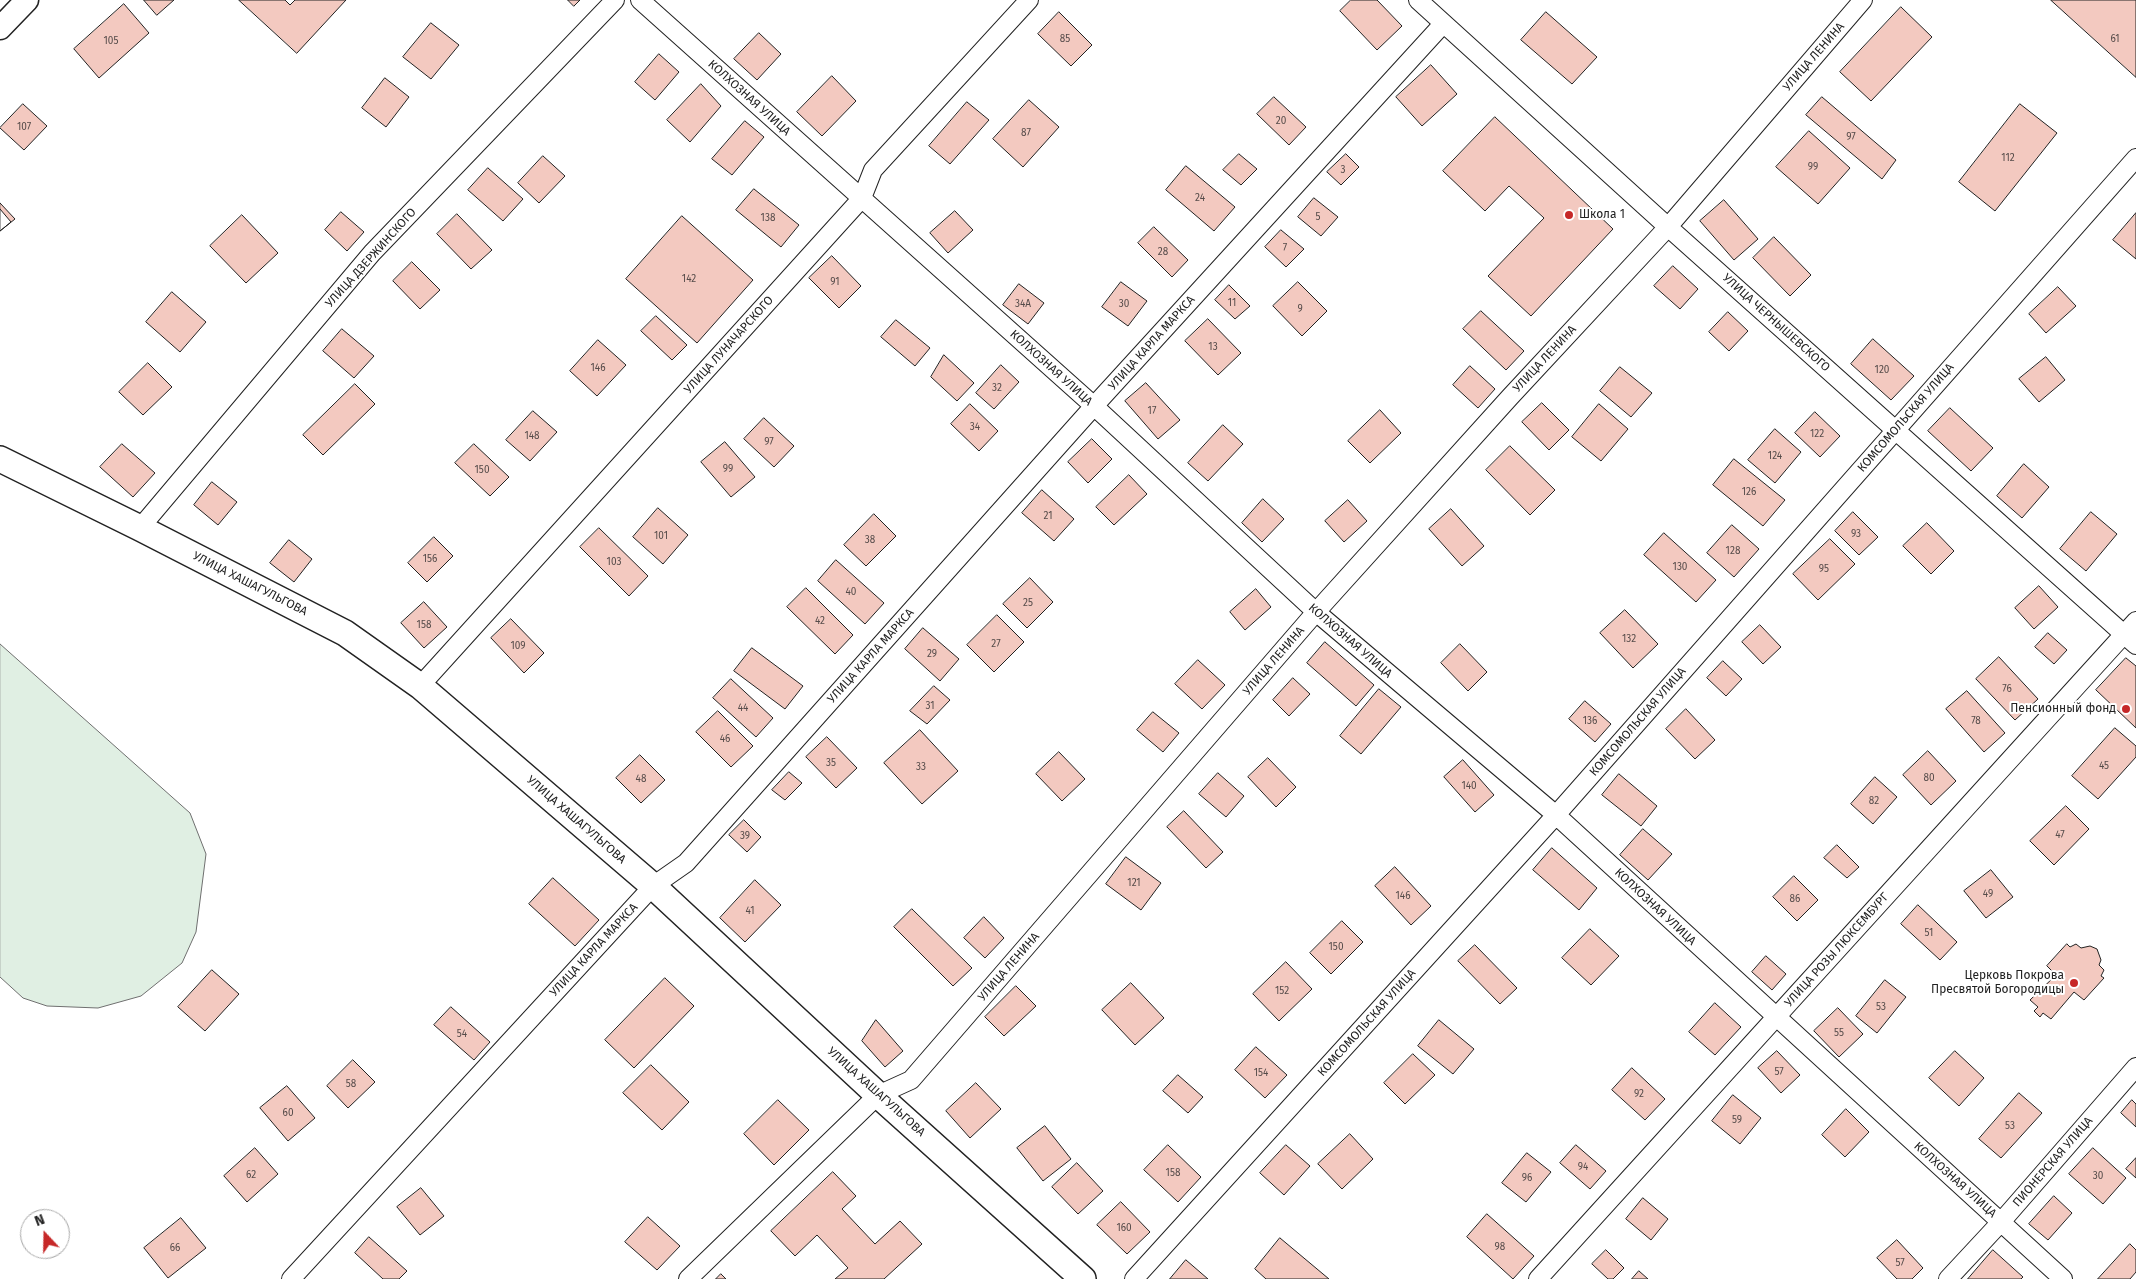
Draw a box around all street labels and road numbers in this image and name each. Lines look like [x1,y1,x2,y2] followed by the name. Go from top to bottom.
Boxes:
[1780,20,1848,94] street label: УЛИЦА ЛЕНИНА
[705,57,793,139] street label: КОЛХОЗНАЯ УЛИЦА
[323,205,419,311] street label: УЛИЦА ДЗЕРЖИНСКОГО
[1719,271,1833,375] street label: УЛИЦА ЧЕРНЫШЕВСКОГО
[681,293,777,397] street label: УЛИЦА ЛУНАЧАРСКОГО
[1106,293,1198,393] street label: УЛИЦА КАРЛА МАРКСА
[1510,323,1580,395] street label: УЛИЦА ЛЕНИНА
[1007,327,1095,409] street label: КОЛХОЗНАЯ УЛИЦА
[1855,361,1957,475] street label: КОМСОМОЛЬСКАЯ УЛИЦА
[190,549,310,619] street label: УЛИЦА ХАШАГУЛЬГОВА
[1305,601,1395,681] street label: КОЛХОЗНАЯ УЛИЦА
[825,606,917,706] street label: УЛИЦА КАРЛА МАРКСА
[1240,624,1308,698] street label: УЛИЦА ЛЕНИНА
[1587,665,1689,779] street label: КОМСОМОЛЬСКАЯ УЛИЦА
[524,773,628,867] street label: УЛИЦА ХАШАГУЛЬГОВА
[1611,866,1699,948] street label: КОЛХОЗНАЯ УЛИЦА
[1782,890,1892,1010] street label: УЛИЦА РОЗЫ ЛЮКСЕМБУРГ
[547,900,641,1000] street label: УЛИЦА КАРЛА МАРКСА
[975,930,1043,1004] street label: УЛИЦА ЛЕНИНА
[1315,966,1419,1080] street label: КОМСОМОЛЬСКАЯ УЛИЦА
[824,1044,928,1140] street label: УЛИЦА ХАШАГУЛЬГОВА
[2010,1114,2096,1210] street label: ПИОНЕРСКАЯ УЛИЦА
[1911,1139,1999,1221] street label: КОЛХОЗНАЯ УЛИЦА

